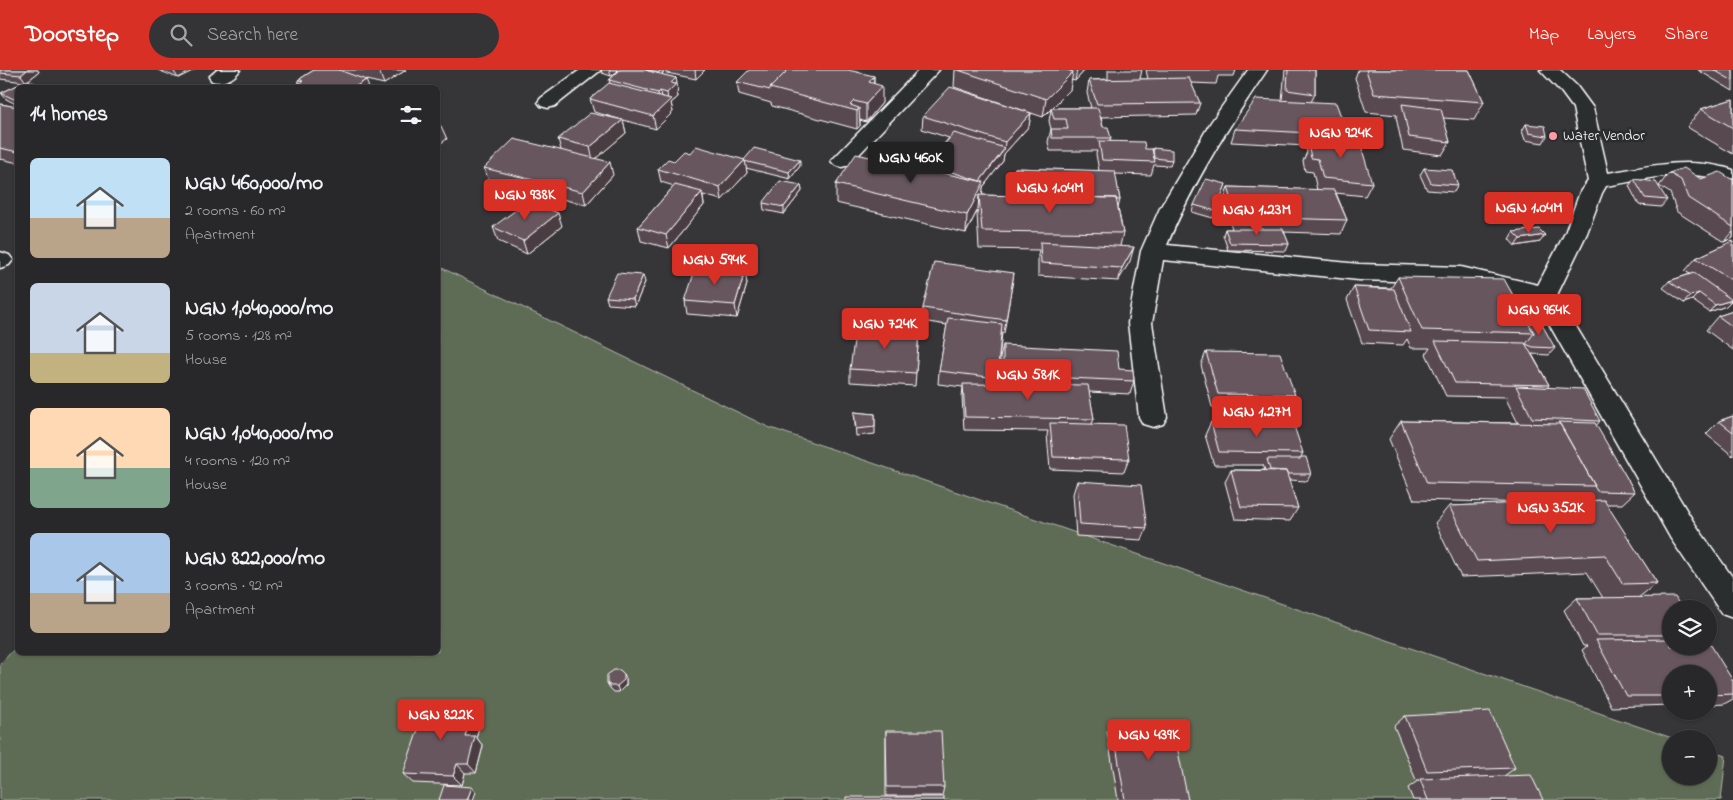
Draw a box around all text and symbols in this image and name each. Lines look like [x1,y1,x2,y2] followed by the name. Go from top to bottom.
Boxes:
[149,13,499,58] search box
[25,18,119,53] text: Doorstep
[167,21,195,49] icon: search
[207,22,298,49] text: Search here
[1529,22,1559,48] text: Map
[1587,22,1637,48] text: Layers
[1665,22,1708,48] text: Share
[30,100,108,130] text: 14 homes
[397,101,425,129] icon: filters
[1289,116,1393,159] pin: NGN 924K
[1310,121,1372,145] text: NGN 924K
[1563,125,1645,147] place label: Water Vendor
[1547,130,1559,142] marker: Water Vendor
[859,142,963,184] pin: NGN 460K
[879,146,943,170] text: NGN 460K
[185,169,323,199] text: NGN 460,000/mo
[993,172,1107,214] pin: NGN 1.04M
[1016,176,1084,200] text: NGN 1.04M
[70,178,130,238] icon: home
[473,178,577,221] pin: NGN 938K
[495,183,555,207] text: NGN 938K
[1472,191,1586,234] pin: NGN 1.04M
[1200,194,1314,236] pin: NGN 1.23M
[1495,196,1563,220] text: NGN 1.04M
[1223,198,1291,222] text: NGN 1.23M
[185,199,286,223] text: 2 rooms · 60 m²
[185,223,255,247] text: Apartment
[663,244,767,286] pin: NGN 594K
[683,248,747,272] text: NGN 594K
[185,294,333,324] text: NGN 1,040,000/mo
[1487,294,1591,336] pin: NGN 964K
[1508,298,1570,322] text: NGN 964K
[70,303,130,363] icon: home
[833,308,937,350] pin: NGN 724K
[853,312,917,336] text: NGN 724K
[185,324,292,348] text: 5 rooms · 128 m²
[185,348,227,372] text: House
[976,358,1080,401] pin: NGN 581K
[996,363,1060,387] text: NGN 581K
[1200,396,1314,438] pin: NGN 1.27M
[1223,400,1291,424] text: NGN 1.27M
[185,419,333,449] text: NGN 1,040,000/mo
[70,428,130,488] icon: home
[185,449,290,473] text: 4 rooms · 120 m²
[185,473,227,497] text: House
[1499,492,1603,534] pin: NGN 352K
[1517,496,1585,520] text: NGN 352K
[185,544,325,574] text: NGN 822,000/mo
[70,553,130,613] icon: home
[185,574,283,598] text: 3 rooms · 92 m²
[185,598,255,622] text: Apartment
[1662,600,1717,785] map controls
[1662,600,1717,655] button: layers
[1662,665,1717,720] button: +
[389,698,493,741] pin: NGN 822K
[408,703,474,727] text: NGN 822K
[1097,718,1201,761] pin: NGN 439K
[1118,723,1180,747] text: NGN 439K
[1662,730,1717,785] button: −

